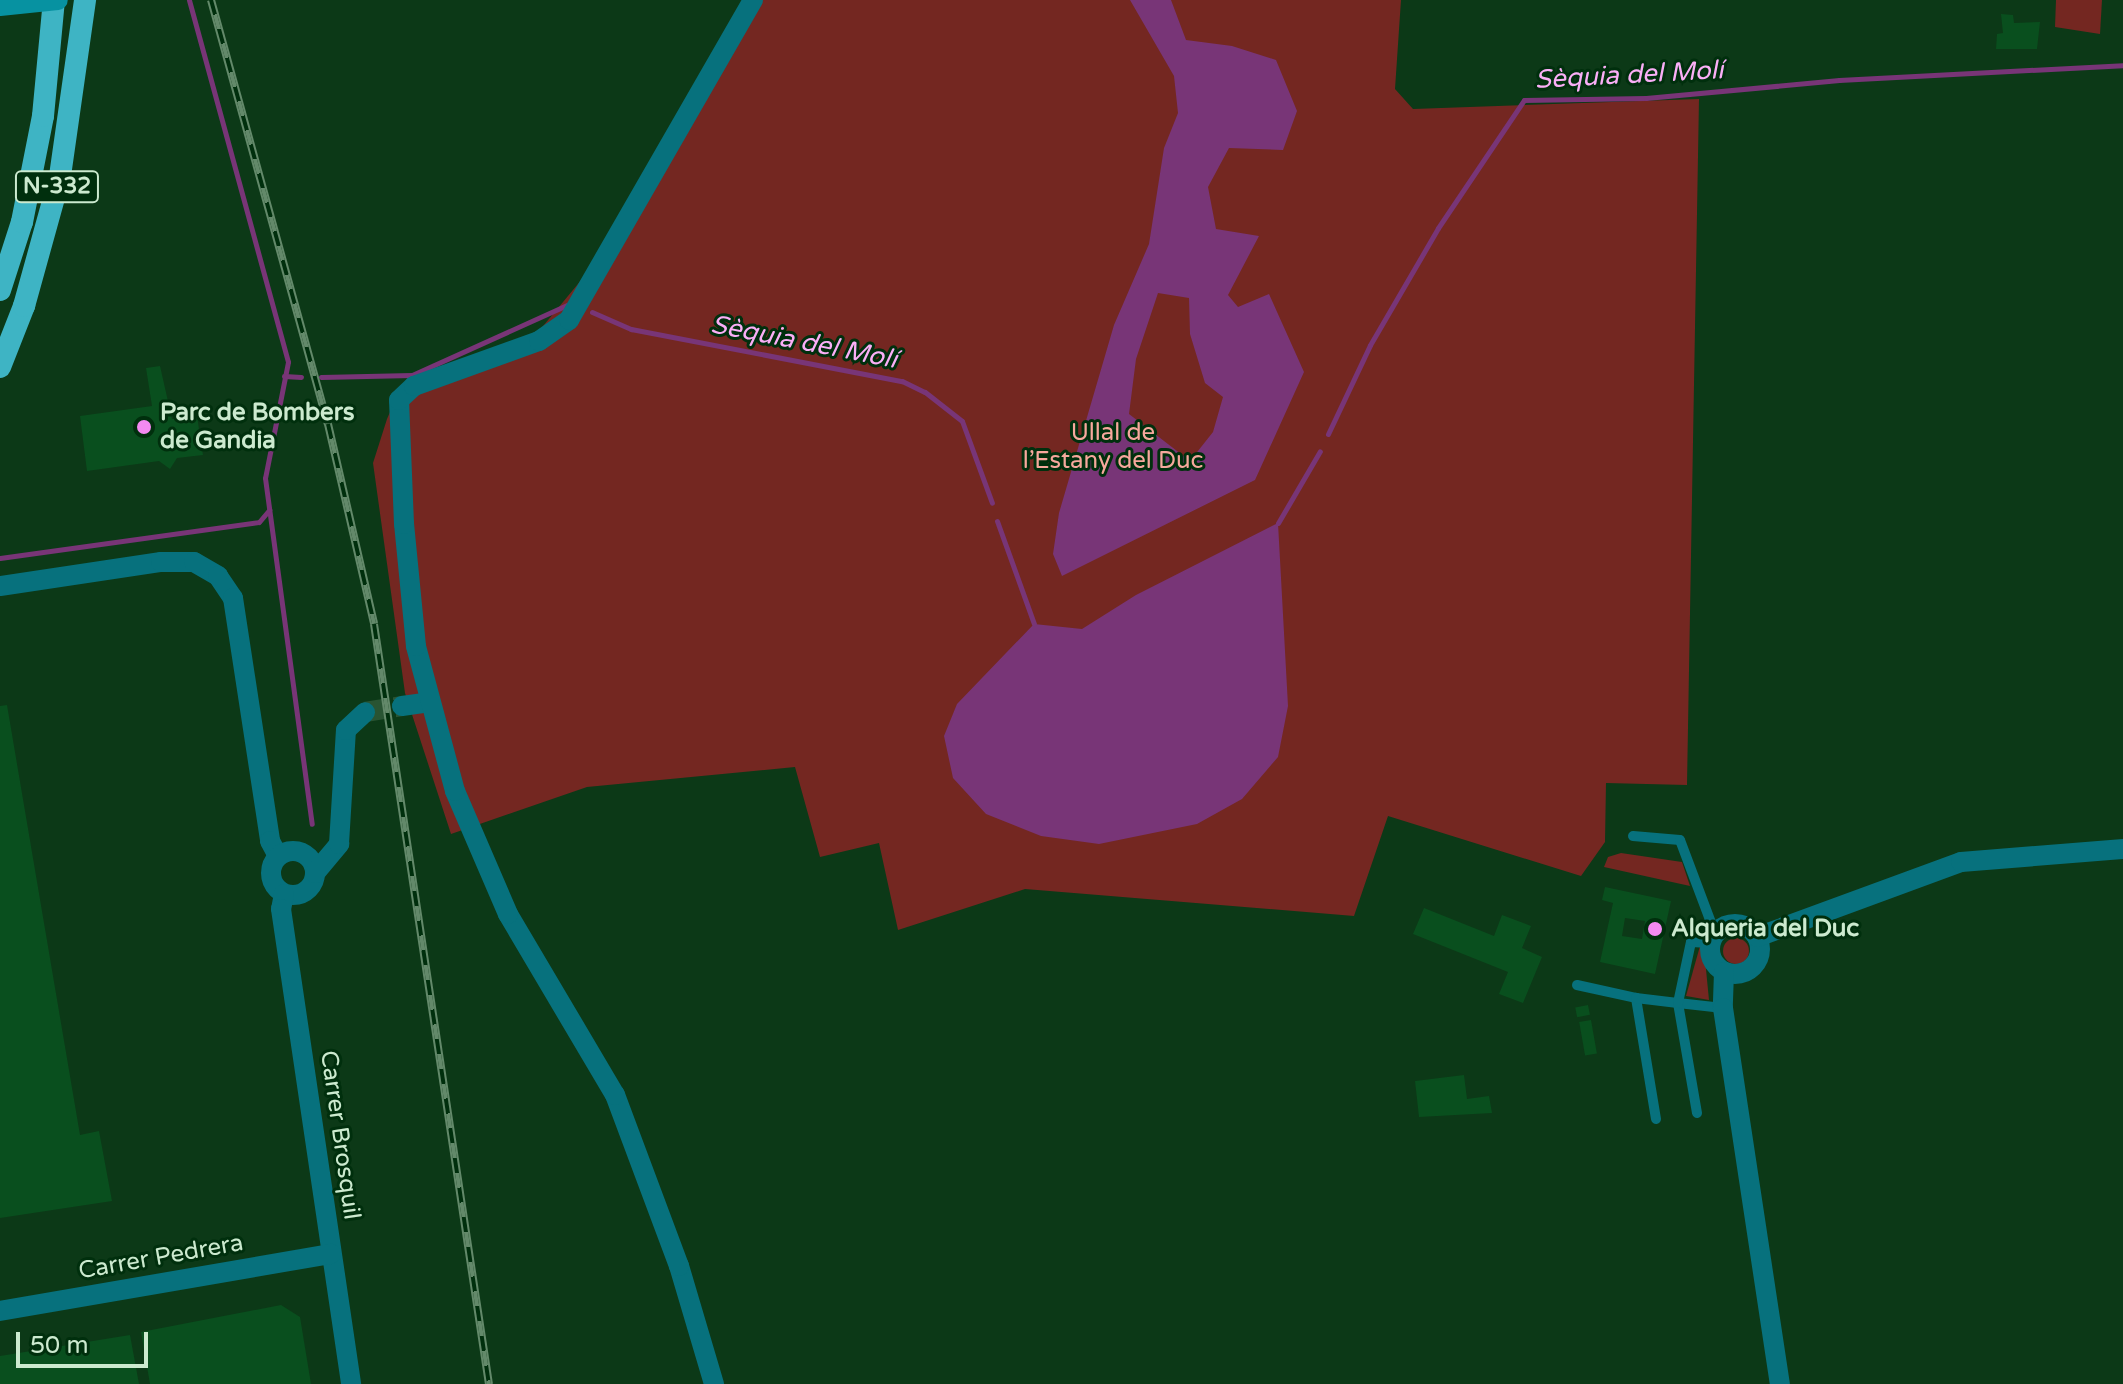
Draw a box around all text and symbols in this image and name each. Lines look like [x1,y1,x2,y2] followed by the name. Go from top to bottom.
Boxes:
[1534,54,1724,96] water label: Sèquia del Molí
[13,169,101,205] road number: N-332
[708,309,900,375] water label: Sèquia del Molí
[160,399,354,455] place label: Parc de Bombers de Gandia
[135,418,153,436] marker: Parc de Bombers de Gandia
[1023,419,1203,475] park label: Ullal de l’Estany del Duc
[1671,915,1859,943] place label: Alqueria del Duc
[1646,920,1664,938] marker: Alqueria del Duc
[314,1049,366,1221] street label: Carrer Brosquil
[76,1228,246,1286] street label: Carrer Pedrera
[20,1316,152,1366] scale bar
[30,1331,88,1360] text: 50 m

